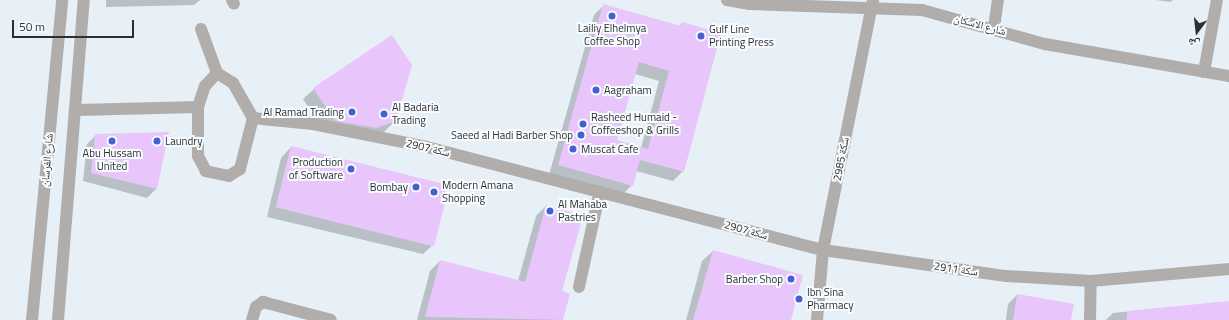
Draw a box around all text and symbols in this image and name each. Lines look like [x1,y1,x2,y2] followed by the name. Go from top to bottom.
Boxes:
[607,11,617,21] marker: Lailiy Elhelmya Coffee Shop
[14,12,136,38] scale bar
[953,12,1007,38] street label: شارع الاسكان
[1177,12,1217,52] north arrow
[19,17,45,36] text: 50 m
[578,22,646,48] place label: Lailiy Elhelmya Coffee Shop
[709,23,774,49] place label: Gulf Line Printing Press
[696,31,706,41] marker: Gulf Line Printing Press
[1186,34,1202,53] text: ش
[604,83,652,97] place label: Aagraham
[591,85,601,95] marker: Aagraham
[392,101,439,127] place label: Al Badaria Trading
[263,105,344,119] place label: Al Ramad Trading
[347,107,357,117] marker: Al Ramad Trading
[379,109,389,119] marker: Al Badaria Trading
[591,111,679,137] place label: Rasheed Humaid - Coffeeshop & Grills
[578,119,588,129] marker: Rasheed Humaid - Coffeeshop & Grills
[451,128,573,142] place label: Saeed al Hadi Barber Shop
[576,130,586,140] marker: Saeed al Hadi Barber Shop
[38,133,56,187] street label: شارع الفرسان
[165,134,202,148] place label: Laundry
[107,136,117,146] marker: Abu Hussam United
[152,136,162,146] marker: Laundry
[830,136,852,182] street label: سكة 2985
[405,137,451,159] street label: سكة 2907
[581,142,638,156] place label: Muscat Cafe
[568,144,578,154] marker: Muscat Cafe
[83,147,141,173] place label: Abu Hussam United
[289,156,343,182] place label: Production of Software
[346,164,356,174] marker: Production of Software
[442,179,513,205] place label: Modern Amana Shopping
[370,180,408,194] place label: Bombay
[411,182,421,192] marker: Bombay
[429,187,439,197] marker: Modern Amana Shopping
[558,198,607,224] place label: Al Mahaba Pastries
[545,206,555,216] marker: Al Mahaba Pastries
[723,218,769,242] street label: سكة 2907
[933,259,979,279] street label: سكة 2911
[726,272,783,286] place label: Barber Shop
[786,274,796,284] marker: Barber Shop
[807,286,854,312] place label: Ibn Sina Pharmacy
[794,294,804,304] marker: Ibn Sina Pharmacy

